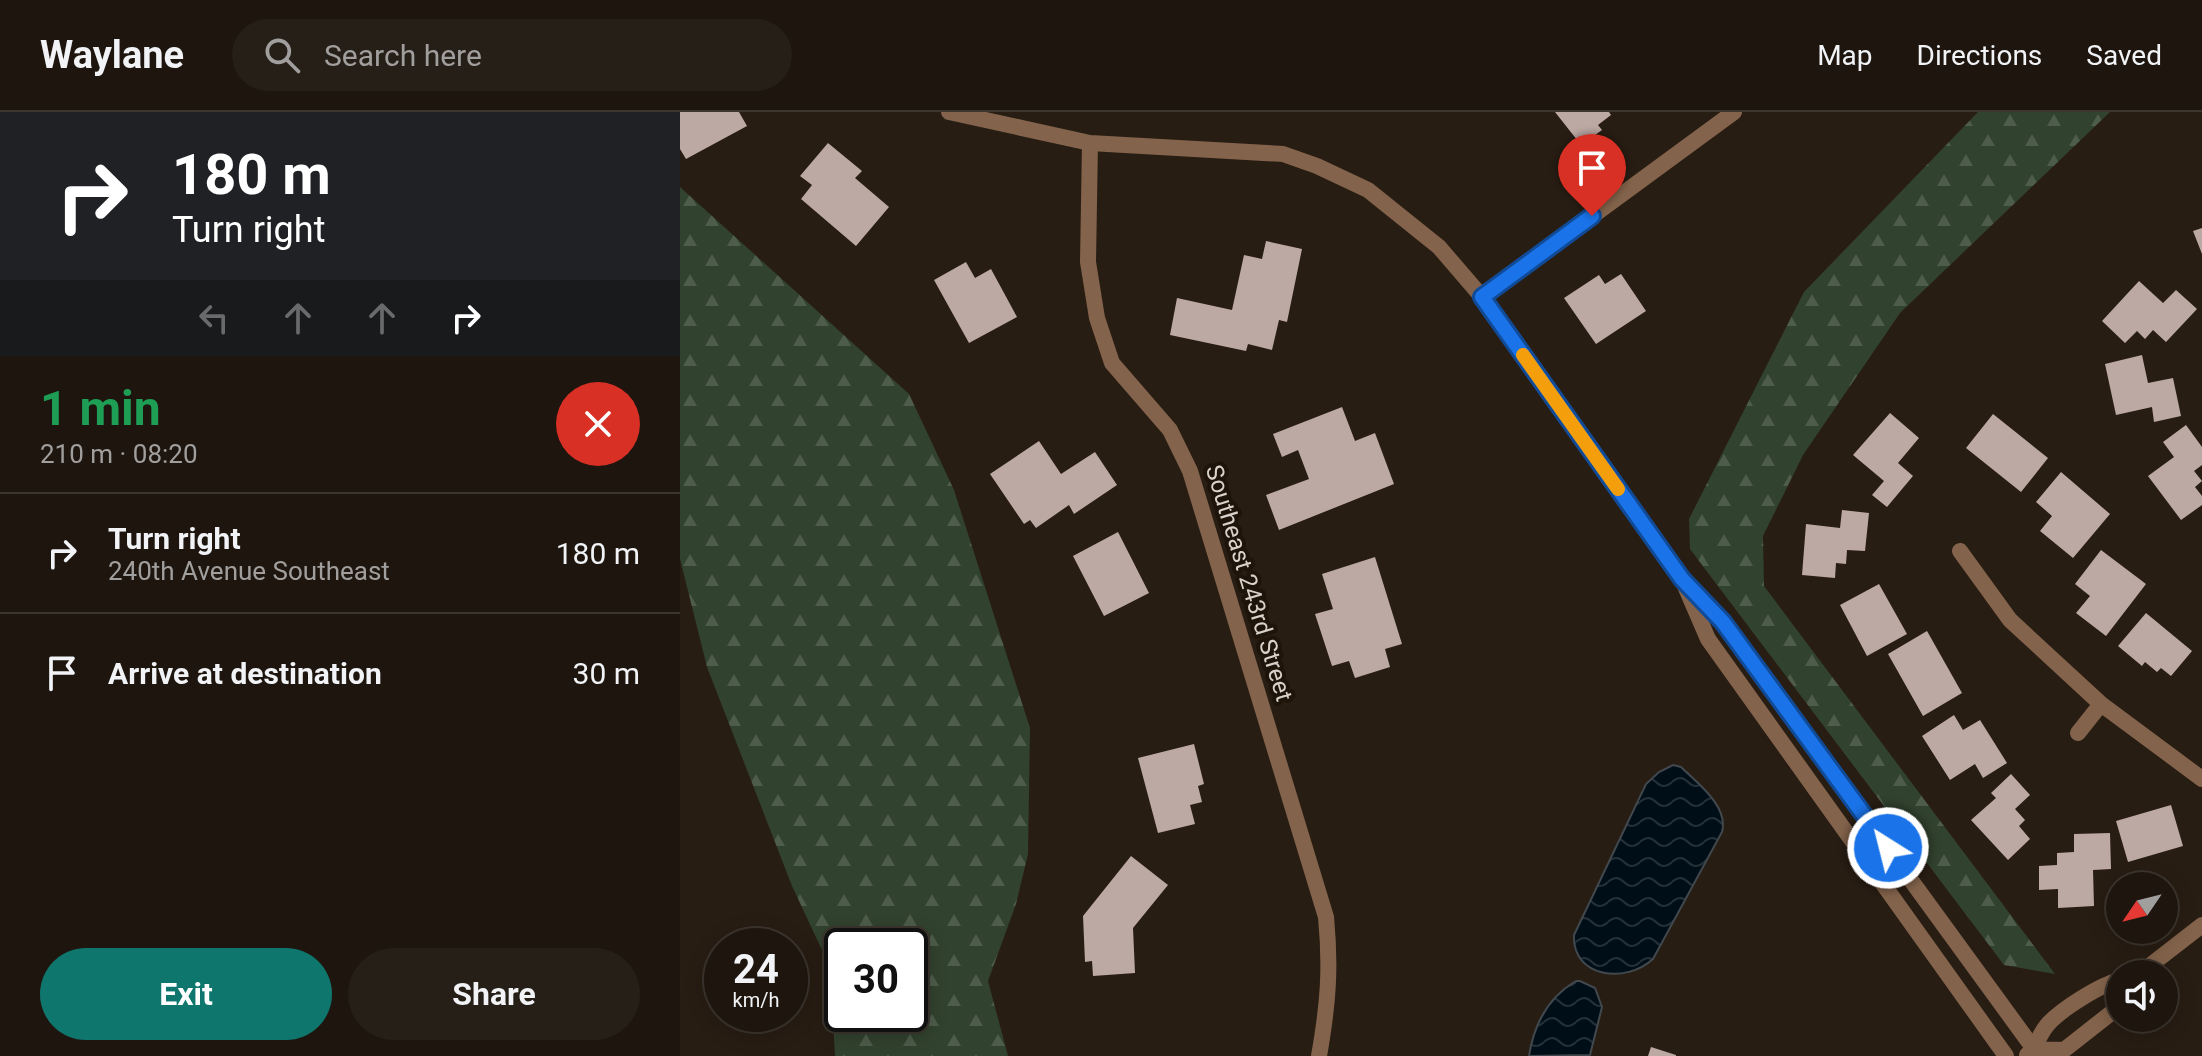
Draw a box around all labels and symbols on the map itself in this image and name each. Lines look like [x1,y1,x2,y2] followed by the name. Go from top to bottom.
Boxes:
[1558,134,1626,216] pin
[1200,462,1298,705] street label: Southeast 243rd Street
[1846,806,1930,890] position arrow
[2106,872,2178,944] north arrow
[824,928,928,1032] speed limit sign: 30

